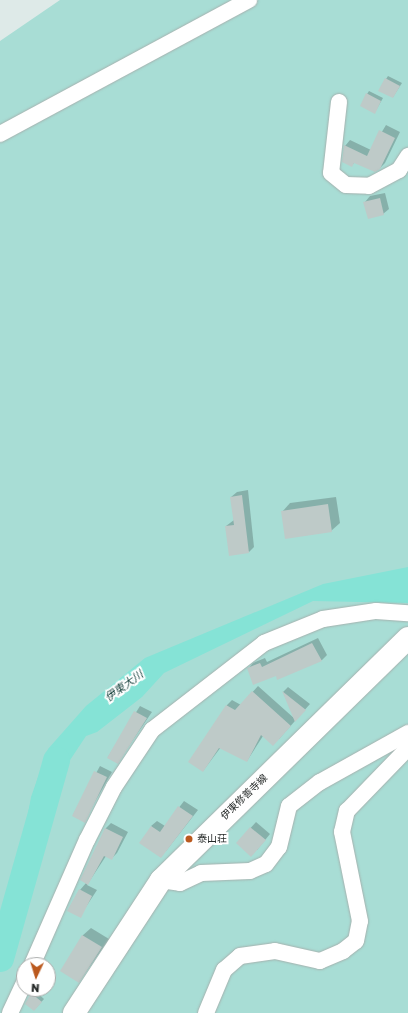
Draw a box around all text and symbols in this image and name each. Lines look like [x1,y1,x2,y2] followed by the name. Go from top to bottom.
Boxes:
[102,668,146,704] water label: 伊東大川
[218,772,270,822] street label: 伊東修善寺線
[197,833,227,845] place label: 泰山荘
[184,834,194,844] marker: 泰山荘
[16,957,56,997] north arrow
[31,982,40,995] text: N

